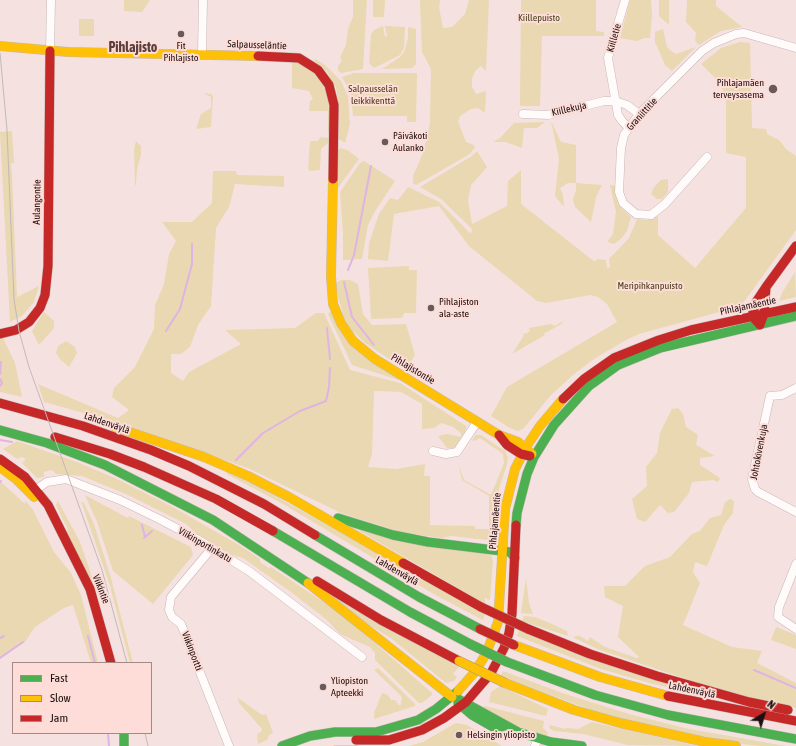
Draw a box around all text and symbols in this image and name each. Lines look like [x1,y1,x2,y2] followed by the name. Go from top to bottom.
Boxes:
[518,12,560,24] park label: Kiillepuisto
[604,22,624,54] street label: Kiilletie
[176,29,186,39] marker: Fit Pihlajisto
[227,38,287,52] street label: Salpausseläntie
[109,40,157,56] district label: Pihlajisto
[164,40,198,64] place label: Fit Pihlajisto
[713,77,764,100] place label: Pihlajamäen terveysasema
[348,83,398,106] park label: Salpausselän leikkikenttä
[767,83,779,95] marker: Pihlajamäen terveysasema
[624,95,660,133] street label: Graniittitie
[550,99,588,119] street label: Kiillekuja
[393,130,427,154] place label: Päiväkoti Aulanko
[380,137,390,147] marker: Päiväkoti Aulanko
[31,179,43,225] street label: Aulangontie
[617,280,683,292] park label: Meripihkanpuisto
[719,294,777,318] street label: Pihlajamäentie
[439,296,479,320] place label: Pihlajiston ala-aste
[426,303,436,313] marker: Pihlajiston ala-aste
[389,351,437,387] street label: Pihlajistontie
[83,410,131,436] street label: Lahdenväylä
[748,423,770,481] street label: Johtokivenkuja
[487,492,503,550] street label: Pihlajamäentie
[176,525,234,565] street label: Viikinportinkatu
[373,554,421,588] street label: Lahdenväylä
[90,573,112,605] street label: Viikintie
[179,630,205,672] street label: Viikinportti
[12,662,152,734] legend
[50,671,68,685] text: Fast
[331,675,368,698] place label: Yliopiston Apteekki
[667,679,717,701] street label: Lahdenväylä
[318,682,328,692] marker: Yliopiston Apteekki
[50,691,71,705] text: Slow
[744,694,784,734] north arrow
[765,698,778,711] text: N
[50,711,68,725] text: Jam
[467,729,535,741] place label: Helsingin yliopisto
[454,730,464,740] marker: Helsingin yliopisto

